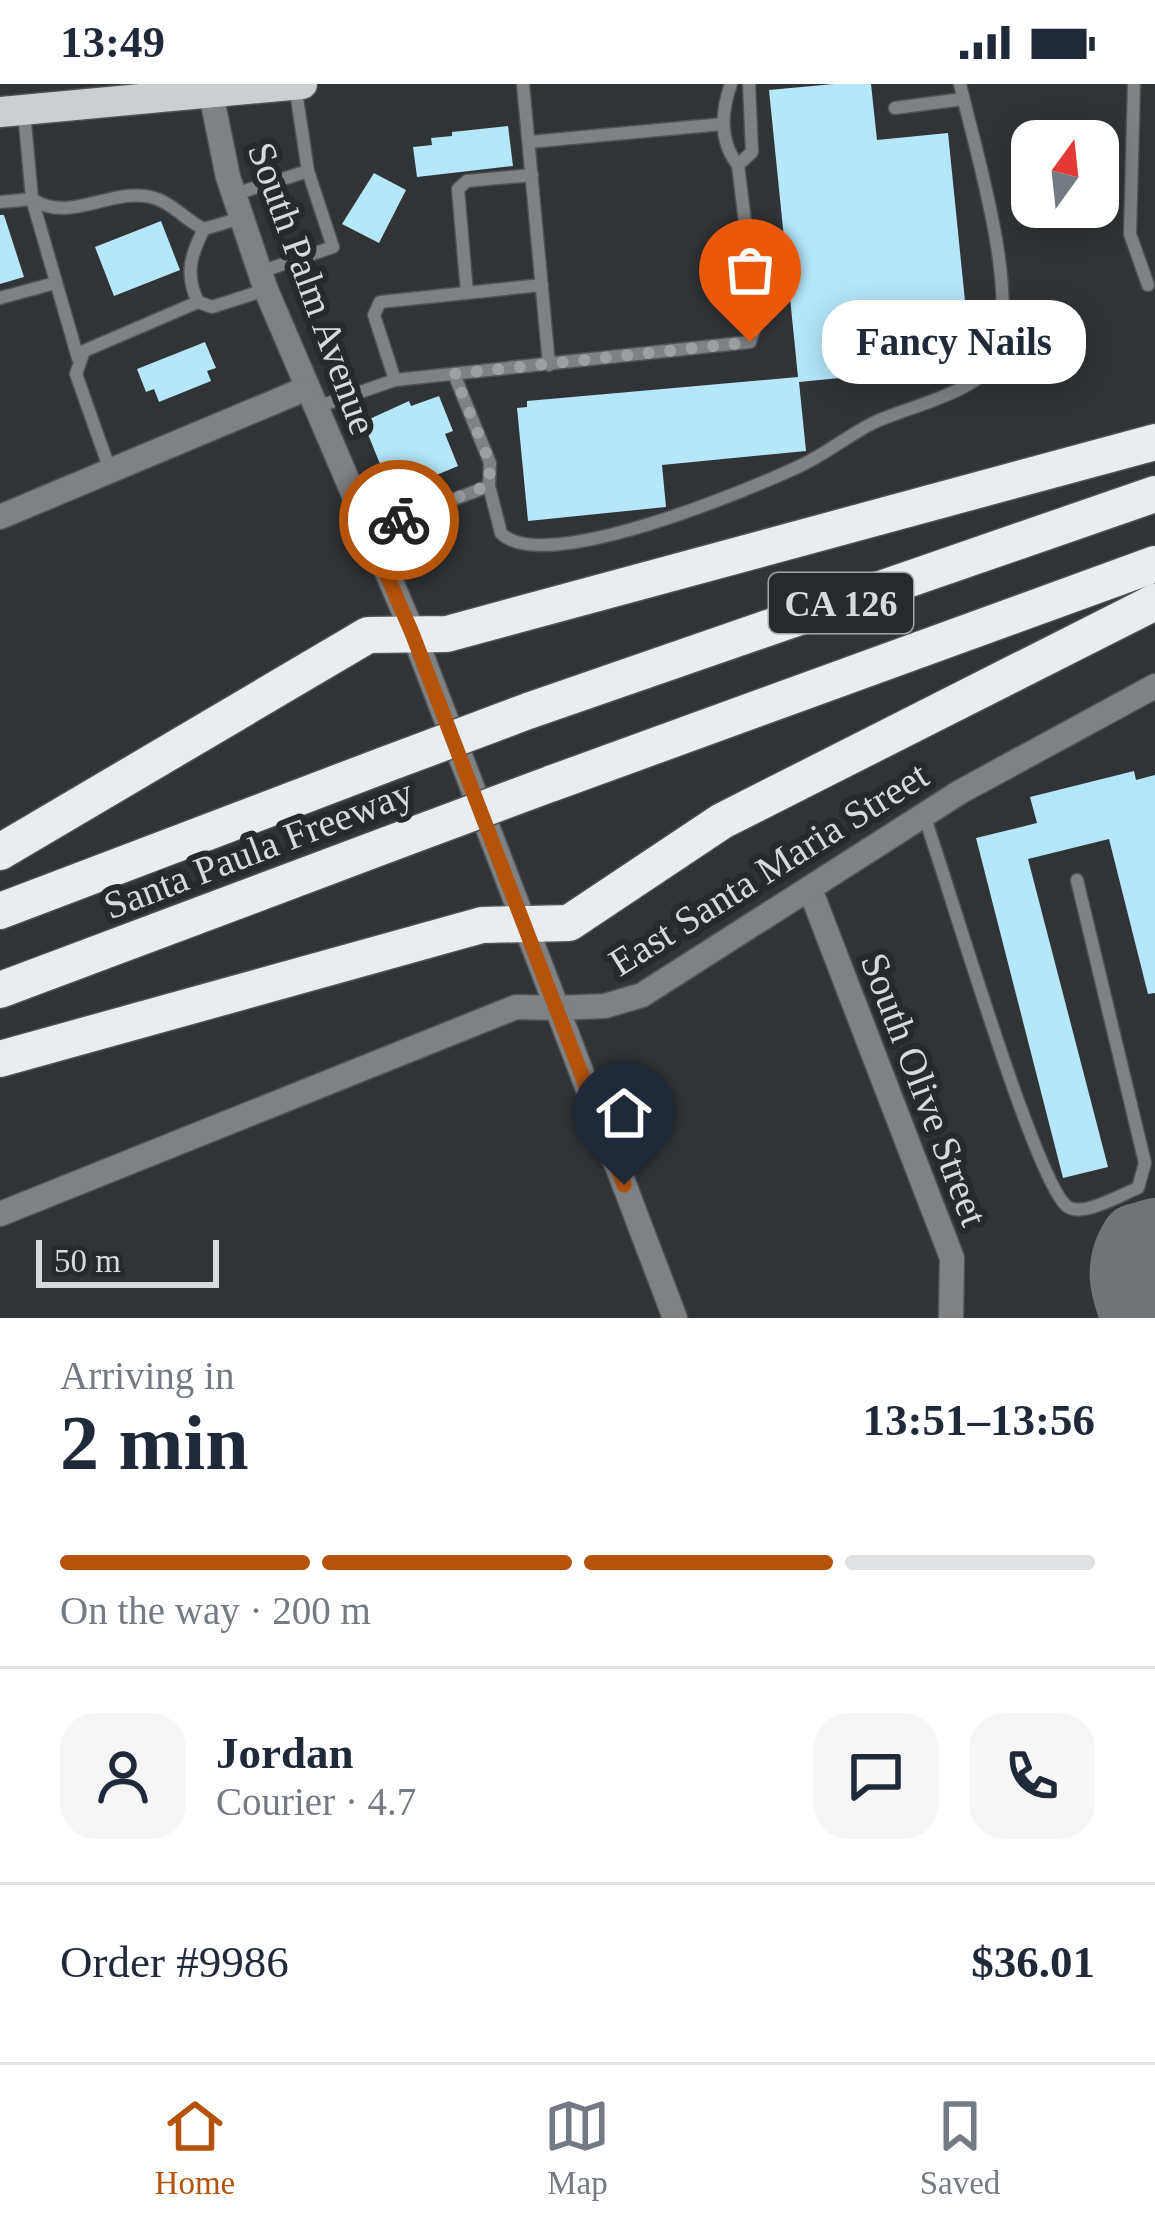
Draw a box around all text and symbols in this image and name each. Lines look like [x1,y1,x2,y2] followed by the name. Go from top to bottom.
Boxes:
[60,17,165,67] text: 13:49
[1011,120,1119,228] north arrow
[1011,120,1119,228] map controls
[240,137,385,440] street label: South Palm Avenue
[699,219,801,342] pin
[717,237,783,303] icon: bag
[822,300,1086,384] callout: Fancy Nails
[856,320,1052,363] text: Fancy Nails
[339,460,459,580] courier
[366,487,432,553] icon: bike
[769,573,913,633] road number: CA 126
[601,753,935,984] street label: East Santa Maria Street
[98,770,419,928] street label: Santa Paula Freeway
[853,947,996,1232] street label: South Olive Street
[573,1062,675,1185] pin
[591,1080,657,1146] icon: home
[36,1234,219,1287] scale bar
[54,1243,121,1279] text: 50 m
[60,1354,234,1397] text: Arriving in
[863,1395,1095,1445] text: 13:51–13:56
[60,1399,249,1486] text: 2 min
[60,1589,371,1632] text: On the way · 200 m
[60,1713,186,1839] button: person
[813,1713,939,1839] button: chat
[969,1713,1095,1839] button: phone
[216,1728,354,1778] text: Jordan
[216,1780,416,1823] text: Courier · 4.7
[60,1937,289,1987] text: Order #9986
[971,1937,1095,1987] text: $36.01
[155,2093,235,2202] tab: Home
[544,2093,610,2202] tab: Map
[920,2093,1000,2202] tab: Saved

